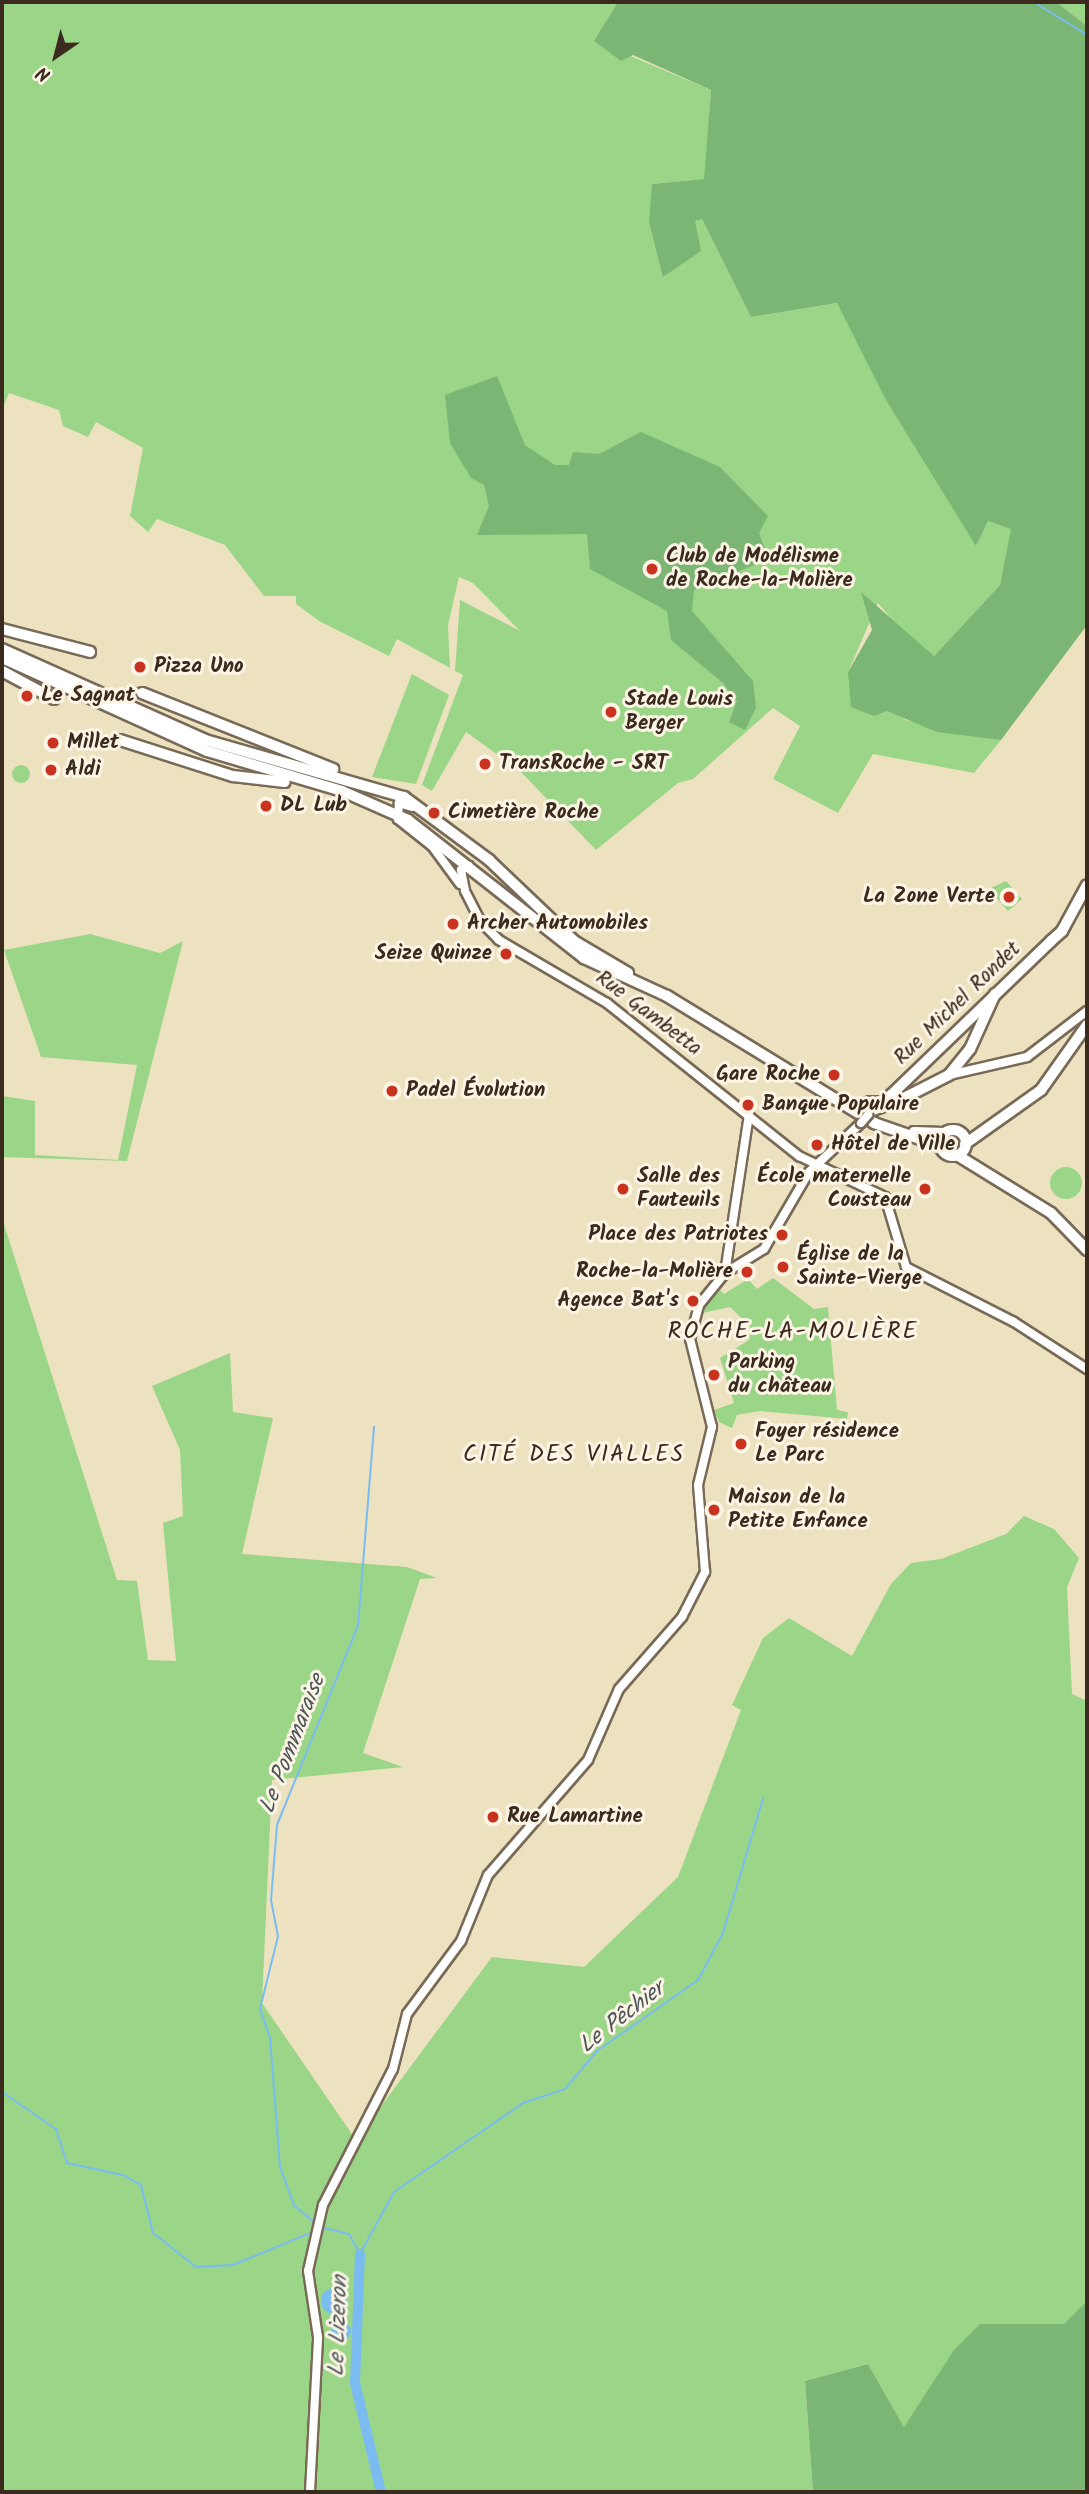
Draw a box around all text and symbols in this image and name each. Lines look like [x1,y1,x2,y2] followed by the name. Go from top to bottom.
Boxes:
[21,21,91,91] north arrow
[30,57,57,89] text: N
[666,544,853,594] place label: Club de Modélisme de Roche-la-Molière
[644,561,660,577] marker: Club de Modélisme de Roche-la-Molière
[154,654,244,680] place label: Pizza Uno
[132,659,148,675] marker: Pizza Uno
[41,683,135,709] place label: Le Sagnat
[625,687,733,737] place label: Stade Louis Berger
[19,688,35,704] marker: Le Sagnat
[603,704,619,720] marker: Stade Louis Berger
[67,730,119,756] place label: Millet
[45,735,61,751] marker: Millet
[499,751,668,777] place label: TransRoche - SRT
[477,756,493,772] marker: TransRoche - SRT
[65,757,101,783] place label: Aldi
[43,762,59,778] marker: Aldi
[280,793,347,819] place label: DL Lub
[258,798,274,814] marker: DL Lub
[448,800,599,826] place label: Cimetière Roche
[426,805,442,821] marker: Cimetière Roche
[863,884,995,910] place label: La Zone Verte
[1001,889,1017,905] marker: La Zone Verte
[467,911,648,937] place label: Archer Automobiles
[445,916,461,932] marker: Archer Automobiles
[889,937,1027,1071] street label: Rue Michel Rondet
[375,941,492,967] place label: Seize Quinze
[498,946,514,962] marker: Seize Quinze
[590,966,706,1062] street label: Rue Gambetta
[716,1062,820,1088] place label: Gare Roche
[826,1067,842,1083] marker: Gare Roche
[406,1078,545,1104] place label: Padel Évolution
[384,1083,400,1099] marker: Padel Évolution
[762,1092,919,1118] place label: Banque Populaire
[740,1097,756,1113] marker: Banque Populaire
[831,1132,955,1158] place label: Hôtel de Ville
[809,1137,825,1153] marker: Hôtel de Ville
[637,1164,720,1214] place label: Salle des Fauteuils
[757,1164,911,1214] place label: École maternelle Cousteau
[615,1181,631,1197] marker: Salle des Fauteuils
[917,1181,933,1197] marker: École maternelle Cousteau
[588,1222,768,1248] place label: Place des Patriotes
[774,1227,790,1243] marker: Place des Patriotes
[797,1242,922,1292] place label: Église de la Sainte-Vierge
[576,1259,733,1285] place label: Roche-la-Molière
[775,1259,791,1275] marker: Église de la Sainte-Vierge
[739,1264,755,1280] marker: Roche-la-Molière
[557,1288,679,1314] place label: Agence Bat's
[685,1293,701,1309] marker: Agence Bat's
[669,1318,917,1346] district label: ROCHE-LA-MOLIÈRE
[728,1350,831,1400] place label: Parking du château
[706,1367,722,1383] marker: Parking du château
[755,1419,899,1469] place label: Foyer résidence Le Parc
[733,1436,749,1452] marker: Foyer résidence Le Parc
[465,1441,683,1469] district label: CITÉ DES VIALLES
[728,1485,868,1535] place label: Maison de la Petite Enfance
[706,1502,722,1518] marker: Maison de la Petite Enfance
[254,1671,332,1817] water label: Le Pommaraise
[507,1804,643,1830] place label: Rue Lamartine
[485,1809,501,1825] marker: Rue Lamartine
[574,1976,670,2060] water label: Le Pêchier
[323,2275,355,2377] water label: Le Lizeron

